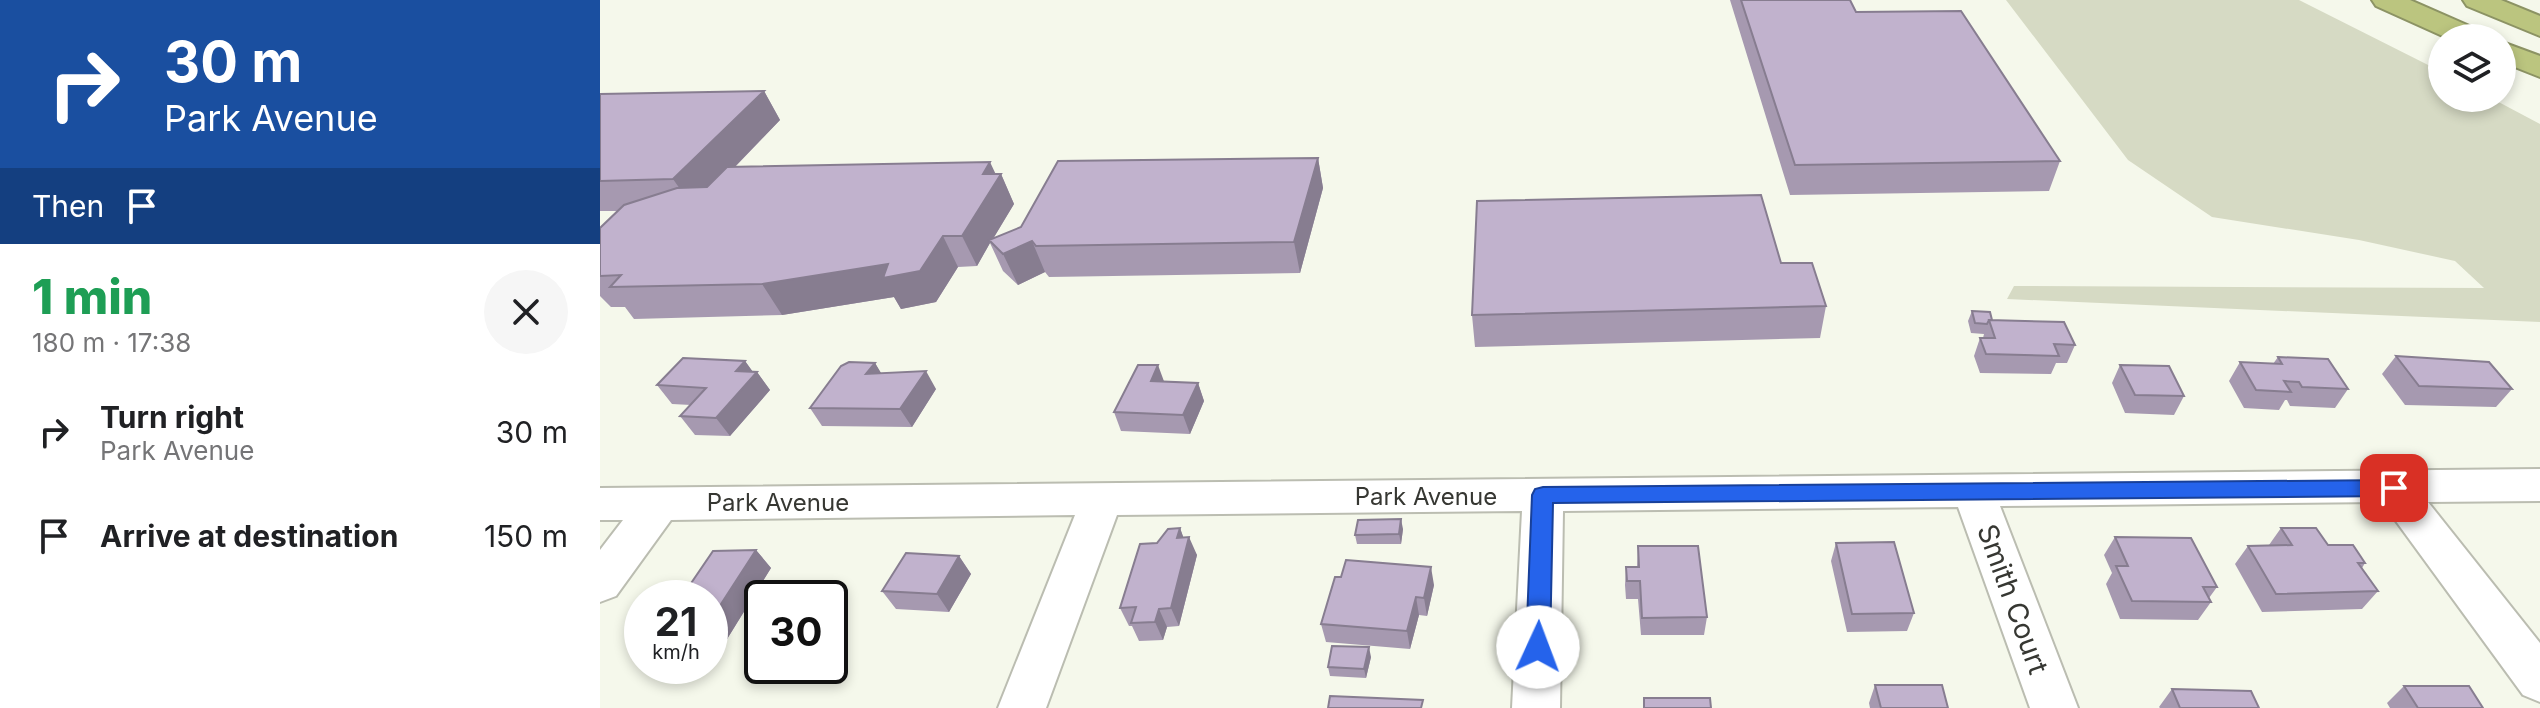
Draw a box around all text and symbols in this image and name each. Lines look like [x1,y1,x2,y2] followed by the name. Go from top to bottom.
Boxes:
[2428,24,2516,112] map controls
[2428,24,2516,112] button: layers
[164,28,302,96] text: 30 m
[32,32,136,136] icon: right
[164,96,378,140] text: Park Avenue
[120,184,164,228] icon: arrive
[32,188,104,224] text: Then
[32,267,152,326] text: 1 min
[484,270,568,354] button: close
[32,327,191,358] text: 180 m · 17:38
[100,399,244,435] text: Turn right
[32,410,76,454] icon: right
[496,414,568,450] text: 30 m
[100,435,254,466] text: Park Avenue
[2360,454,2428,522] pin
[2372,466,2416,510] icon: arrive
[1355,482,1497,511] street label: Park Avenue
[707,488,849,517] street label: Park Avenue
[32,514,76,558] icon: arrive
[100,518,398,554] text: Arrive at destination
[484,518,568,554] text: 150 m
[1970,520,2056,678] street label: Smith Court
[744,580,848,684] speed limit sign: 30
[655,597,697,646] text: 21
[1496,605,1580,689] position arrow
[652,640,700,664] text: km/h

